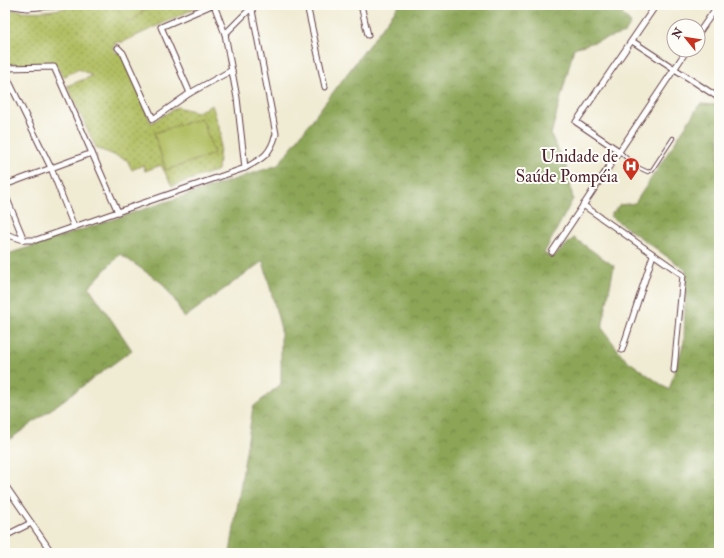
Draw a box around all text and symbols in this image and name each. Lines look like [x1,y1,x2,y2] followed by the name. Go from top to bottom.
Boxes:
[666,18,706,58] north arrow
[669,25,686,42] text: N
[516,146,619,188] place label: Unidade de Saúde Pompéia
[621,156,641,181] hospital icon: Unidade de Saúde Pompéia

